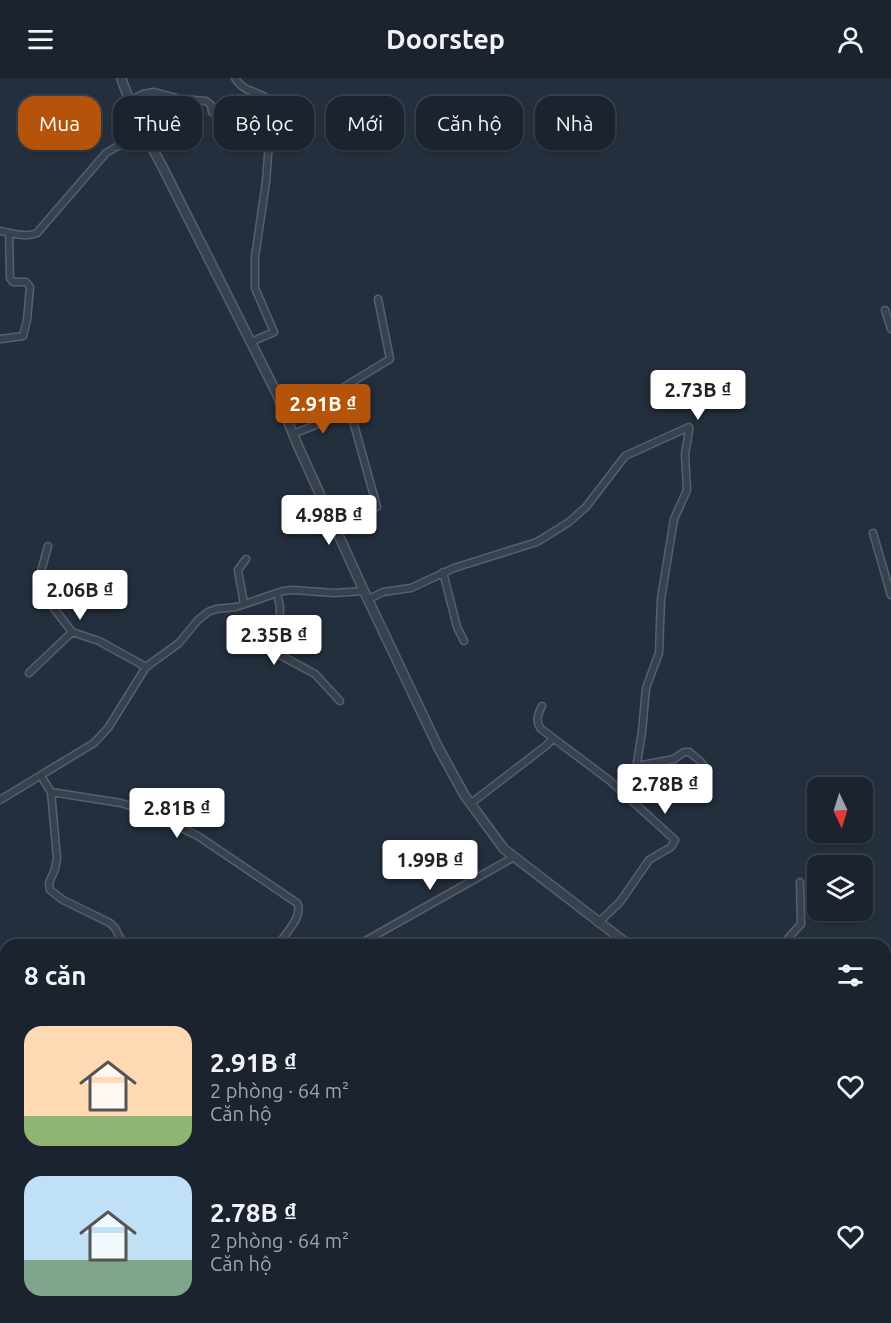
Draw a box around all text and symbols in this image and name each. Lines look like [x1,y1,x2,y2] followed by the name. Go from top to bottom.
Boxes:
[24,23,57,56] icon: menu
[834,23,867,56] icon: person
[386,24,505,54] text: Doorstep
[18,96,101,150] chip: Mua
[113,96,202,150] chip: Thuê
[214,96,314,150] chip: Bộ lọc
[326,96,404,150] chip: Mới
[416,96,523,150] chip: Căn hộ
[535,96,615,150] chip: Nhà
[643,370,753,421] pin: 2.73B ₫
[664,378,732,401] text: 2.73B ₫
[268,384,378,435] pin: 2.91B ₫
[289,392,357,415] text: 2.91B ₫
[274,495,384,546] pin: 4.98B ₫
[295,503,363,526] text: 4.98B ₫
[25,570,135,621] pin: 2.06B ₫
[46,578,114,601] text: 2.06B ₫
[219,615,329,666] pin: 2.35B ₫
[240,623,308,646] text: 2.35B ₫
[610,764,720,815] pin: 2.78B ₫
[631,772,699,795] text: 2.78B ₫
[807,777,873,843] north arrow
[807,777,873,921] map controls
[122,788,232,839] pin: 2.81B ₫
[143,796,211,819] text: 2.81B ₫
[375,840,485,891] pin: 1.99B ₫
[396,848,464,871] text: 1.99B ₫
[807,855,873,921] button: layers
[834,959,867,992] icon: filters
[24,961,86,990] text: 8 căn
[210,1048,297,1077] text: 2.91B ₫
[72,1050,144,1122] icon: home
[834,1070,867,1103] icon: heart
[210,1079,349,1102] text: 2 phòng · 64 m²
[210,1102,272,1125] text: Căn hộ
[210,1198,297,1227] text: 2.78B ₫
[72,1200,144,1272] icon: home
[834,1220,867,1253] icon: heart
[210,1229,349,1252] text: 2 phòng · 64 m²
[210,1252,272,1275] text: Căn hộ

